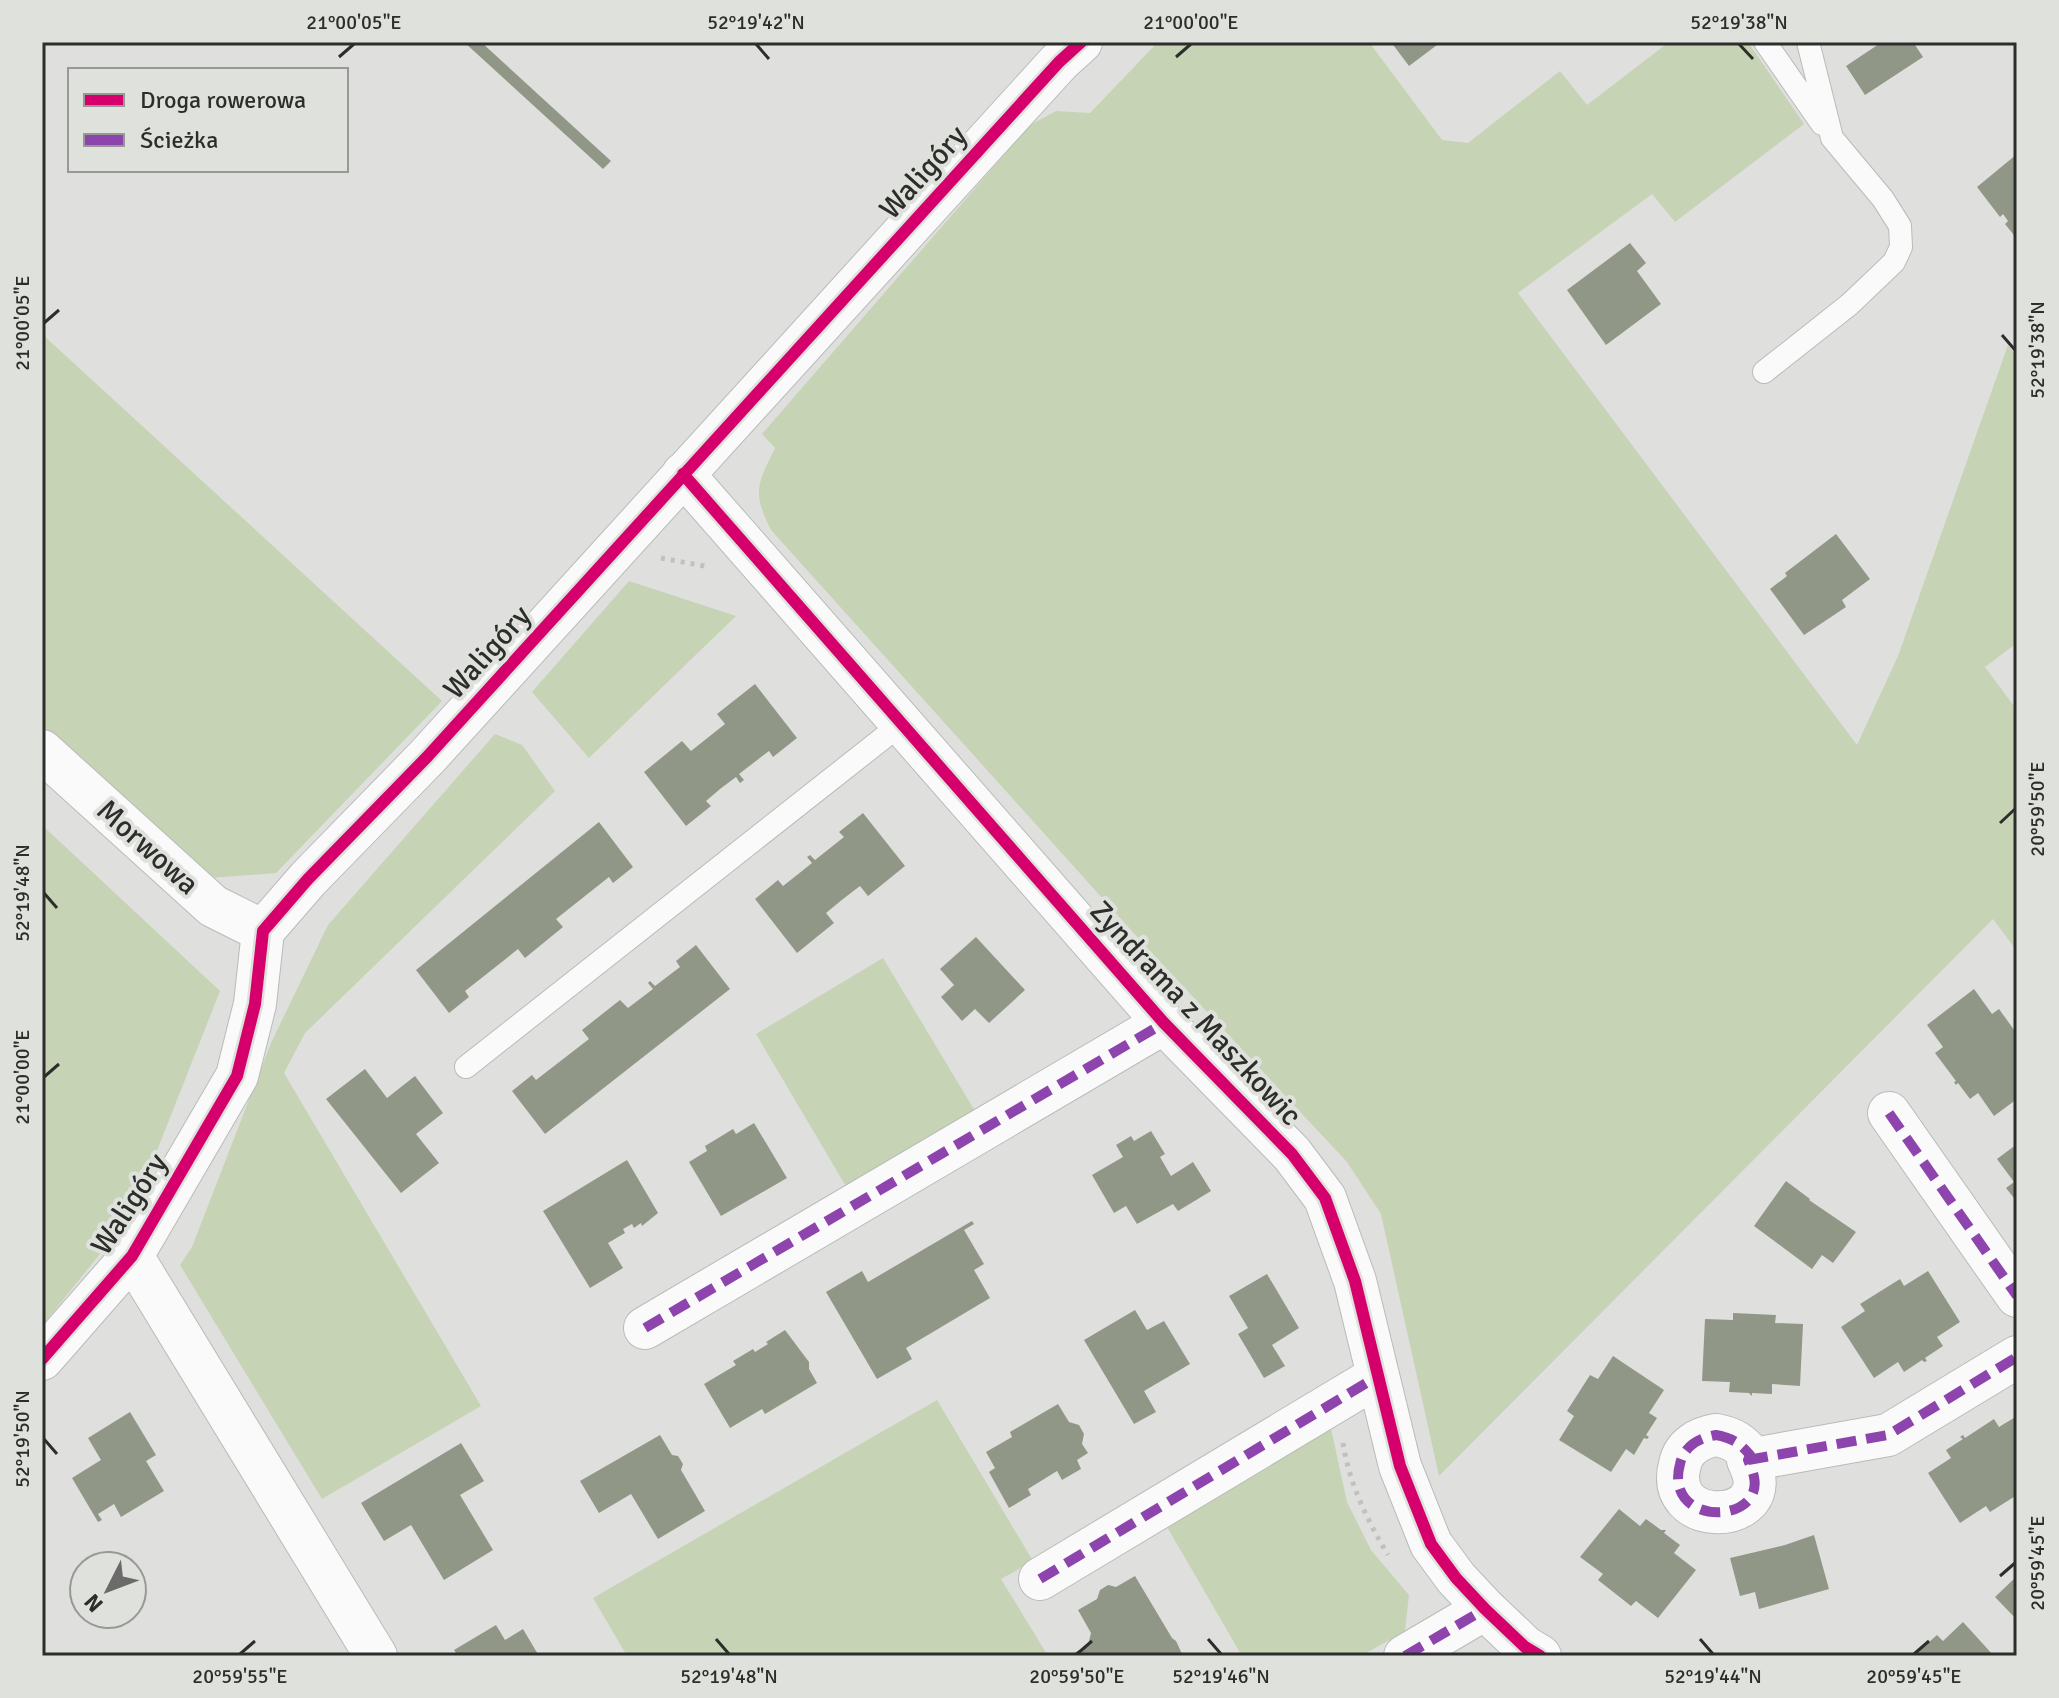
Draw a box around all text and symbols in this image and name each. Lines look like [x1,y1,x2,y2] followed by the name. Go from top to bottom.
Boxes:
[306,10,402,35] text: 21°00'05"E
[707,10,805,35] text: 52°19'42"N
[1143,10,1239,35] text: 21°00'00"E
[1690,10,1788,35] text: 52°19'38"N
[68,68,348,172] legend
[140,85,306,115] text: Droga rowerowa
[872,118,975,227] street label: Waligóry
[140,125,218,155] text: Ścieżka
[10,275,35,371] text: 21°00'05"E
[2025,301,2050,399] text: 52°19'38"N
[436,598,539,707] street label: Waligóry
[2025,761,2050,857] text: 20°59'50"E
[89,792,206,903] street label: Morwowa
[10,844,35,942] text: 52°19'48"N
[1082,893,1309,1133] street label: Zyndrama z Maszkowic
[10,1029,35,1125] text: 21°00'00"E
[83,1147,176,1262] street label: Waligóry
[10,1390,35,1488] text: 52°19'50"N
[2025,1515,2050,1611] text: 20°59'45"E
[68,1550,148,1630] north arrow
[78,1588,109,1618] text: N
[192,1664,288,1689] text: 20°59'55"E
[680,1664,778,1689] text: 52°19'48"N
[1029,1664,1125,1689] text: 20°59'50"E
[1172,1664,1270,1689] text: 52°19'46"N
[1664,1664,1762,1689] text: 52°19'44"N
[1866,1664,1962,1689] text: 20°59'45"E

